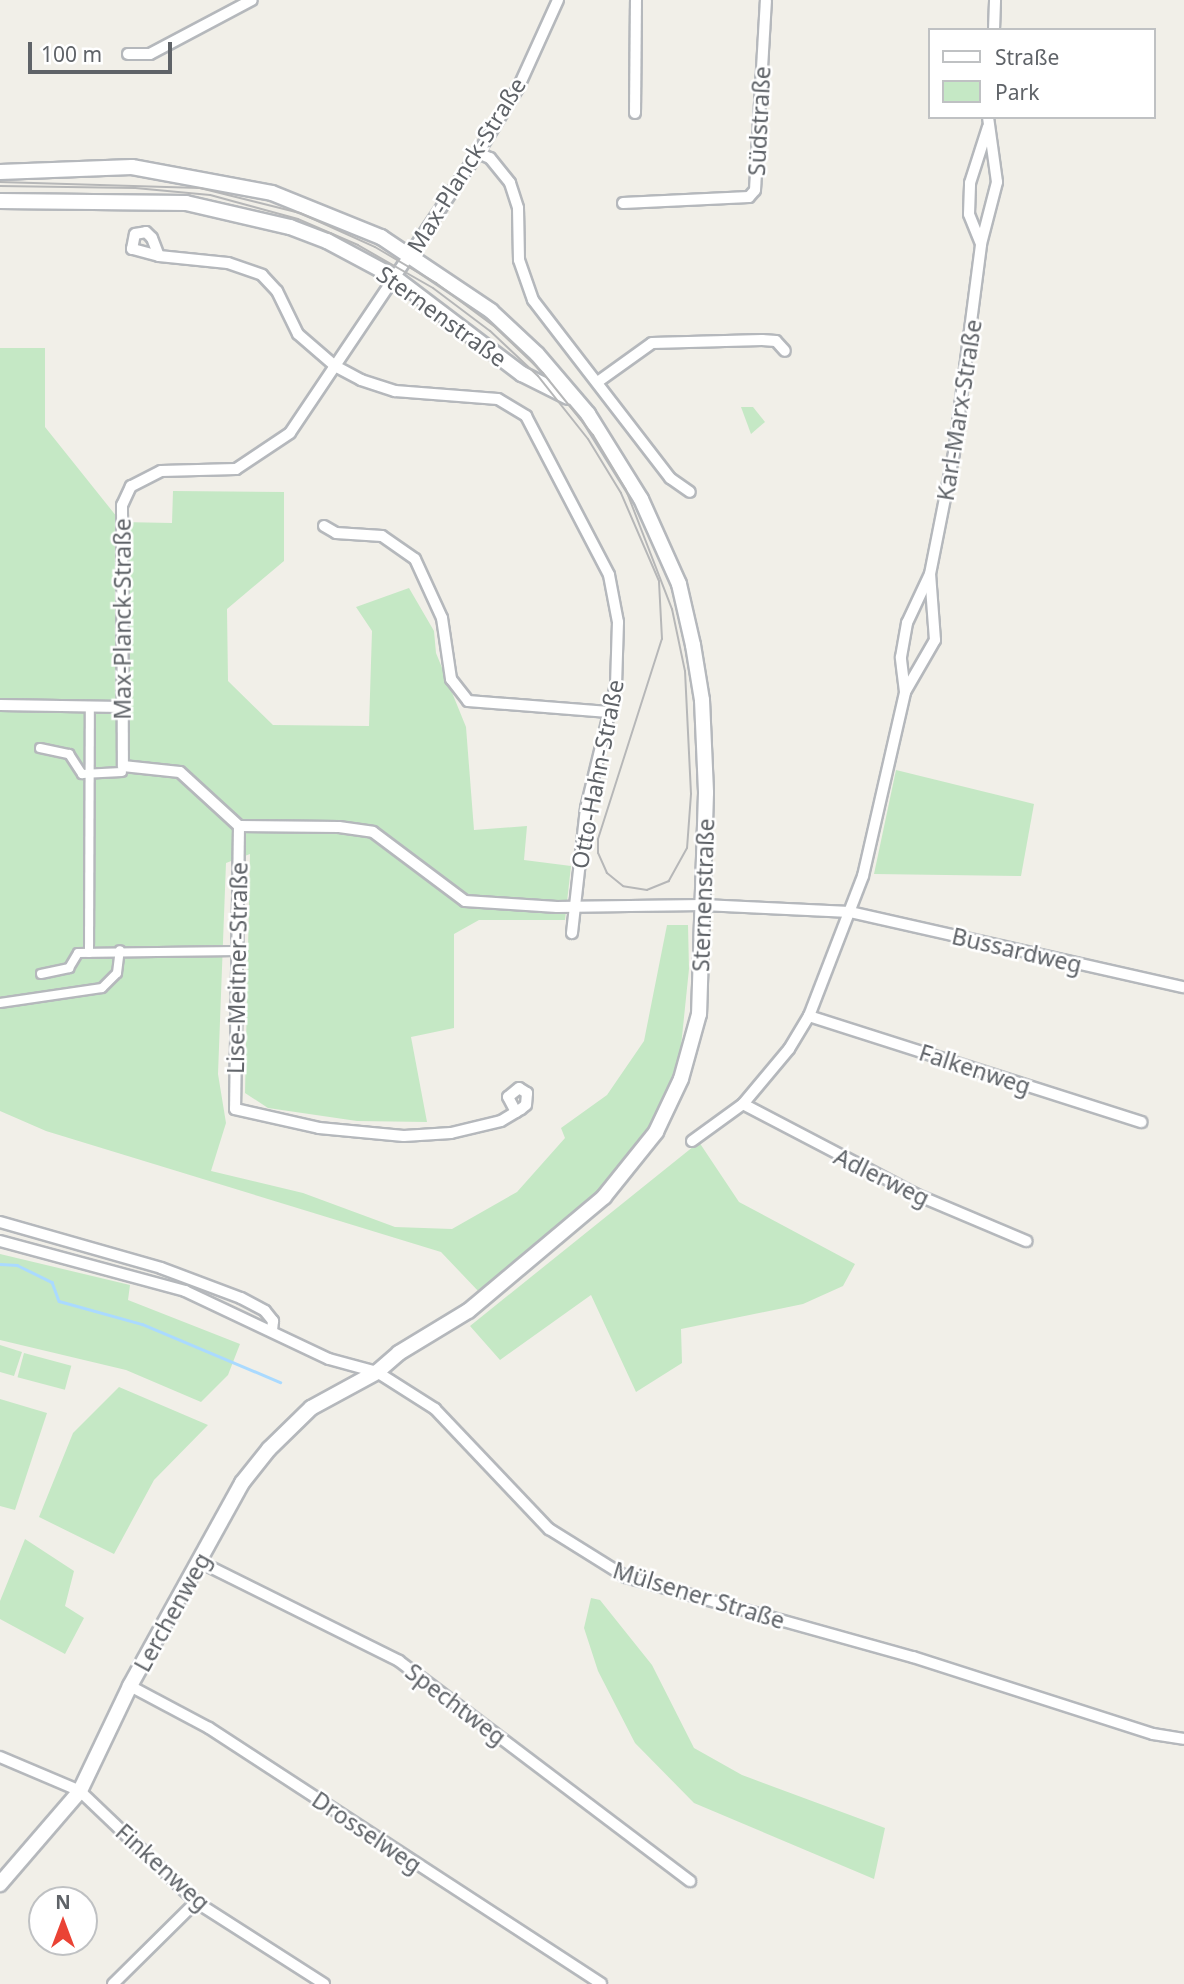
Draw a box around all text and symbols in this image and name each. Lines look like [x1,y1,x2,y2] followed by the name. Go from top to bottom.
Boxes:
[32,28,175,72] scale bar
[928,28,1156,119] legend
[41,40,102,68] text: 100 m
[995,43,1059,71] text: Straße
[742,65,776,177] street label: Südstraße
[401,72,531,258] street label: Max-Planck-Straße
[995,78,1039,106] text: Park
[372,260,512,372] street label: Sternenstraße
[931,317,987,503] street label: Karl-Marx-Straße
[108,518,136,720] street label: Max-Planck-Straße
[565,677,629,871] street label: Otto-Hahn-Straße
[687,818,719,972] street label: Sternenstraße
[221,862,253,1074] street label: Lise-Meitner-Straße
[949,922,1085,978] street label: Bussardweg
[916,1038,1034,1100] street label: Falkenweg
[830,1142,934,1212] street label: Adlerweg
[128,1548,216,1676] street label: Lerchenweg
[610,1556,788,1634] street label: Mülsener Straße
[400,1657,512,1751] street label: Spechtweg
[307,1785,427,1879] street label: Drosselweg
[110,1818,216,1916] street label: Finkenweg
[28,1886,98,1956] north arrow
[55,1889,71,1915] text: N

